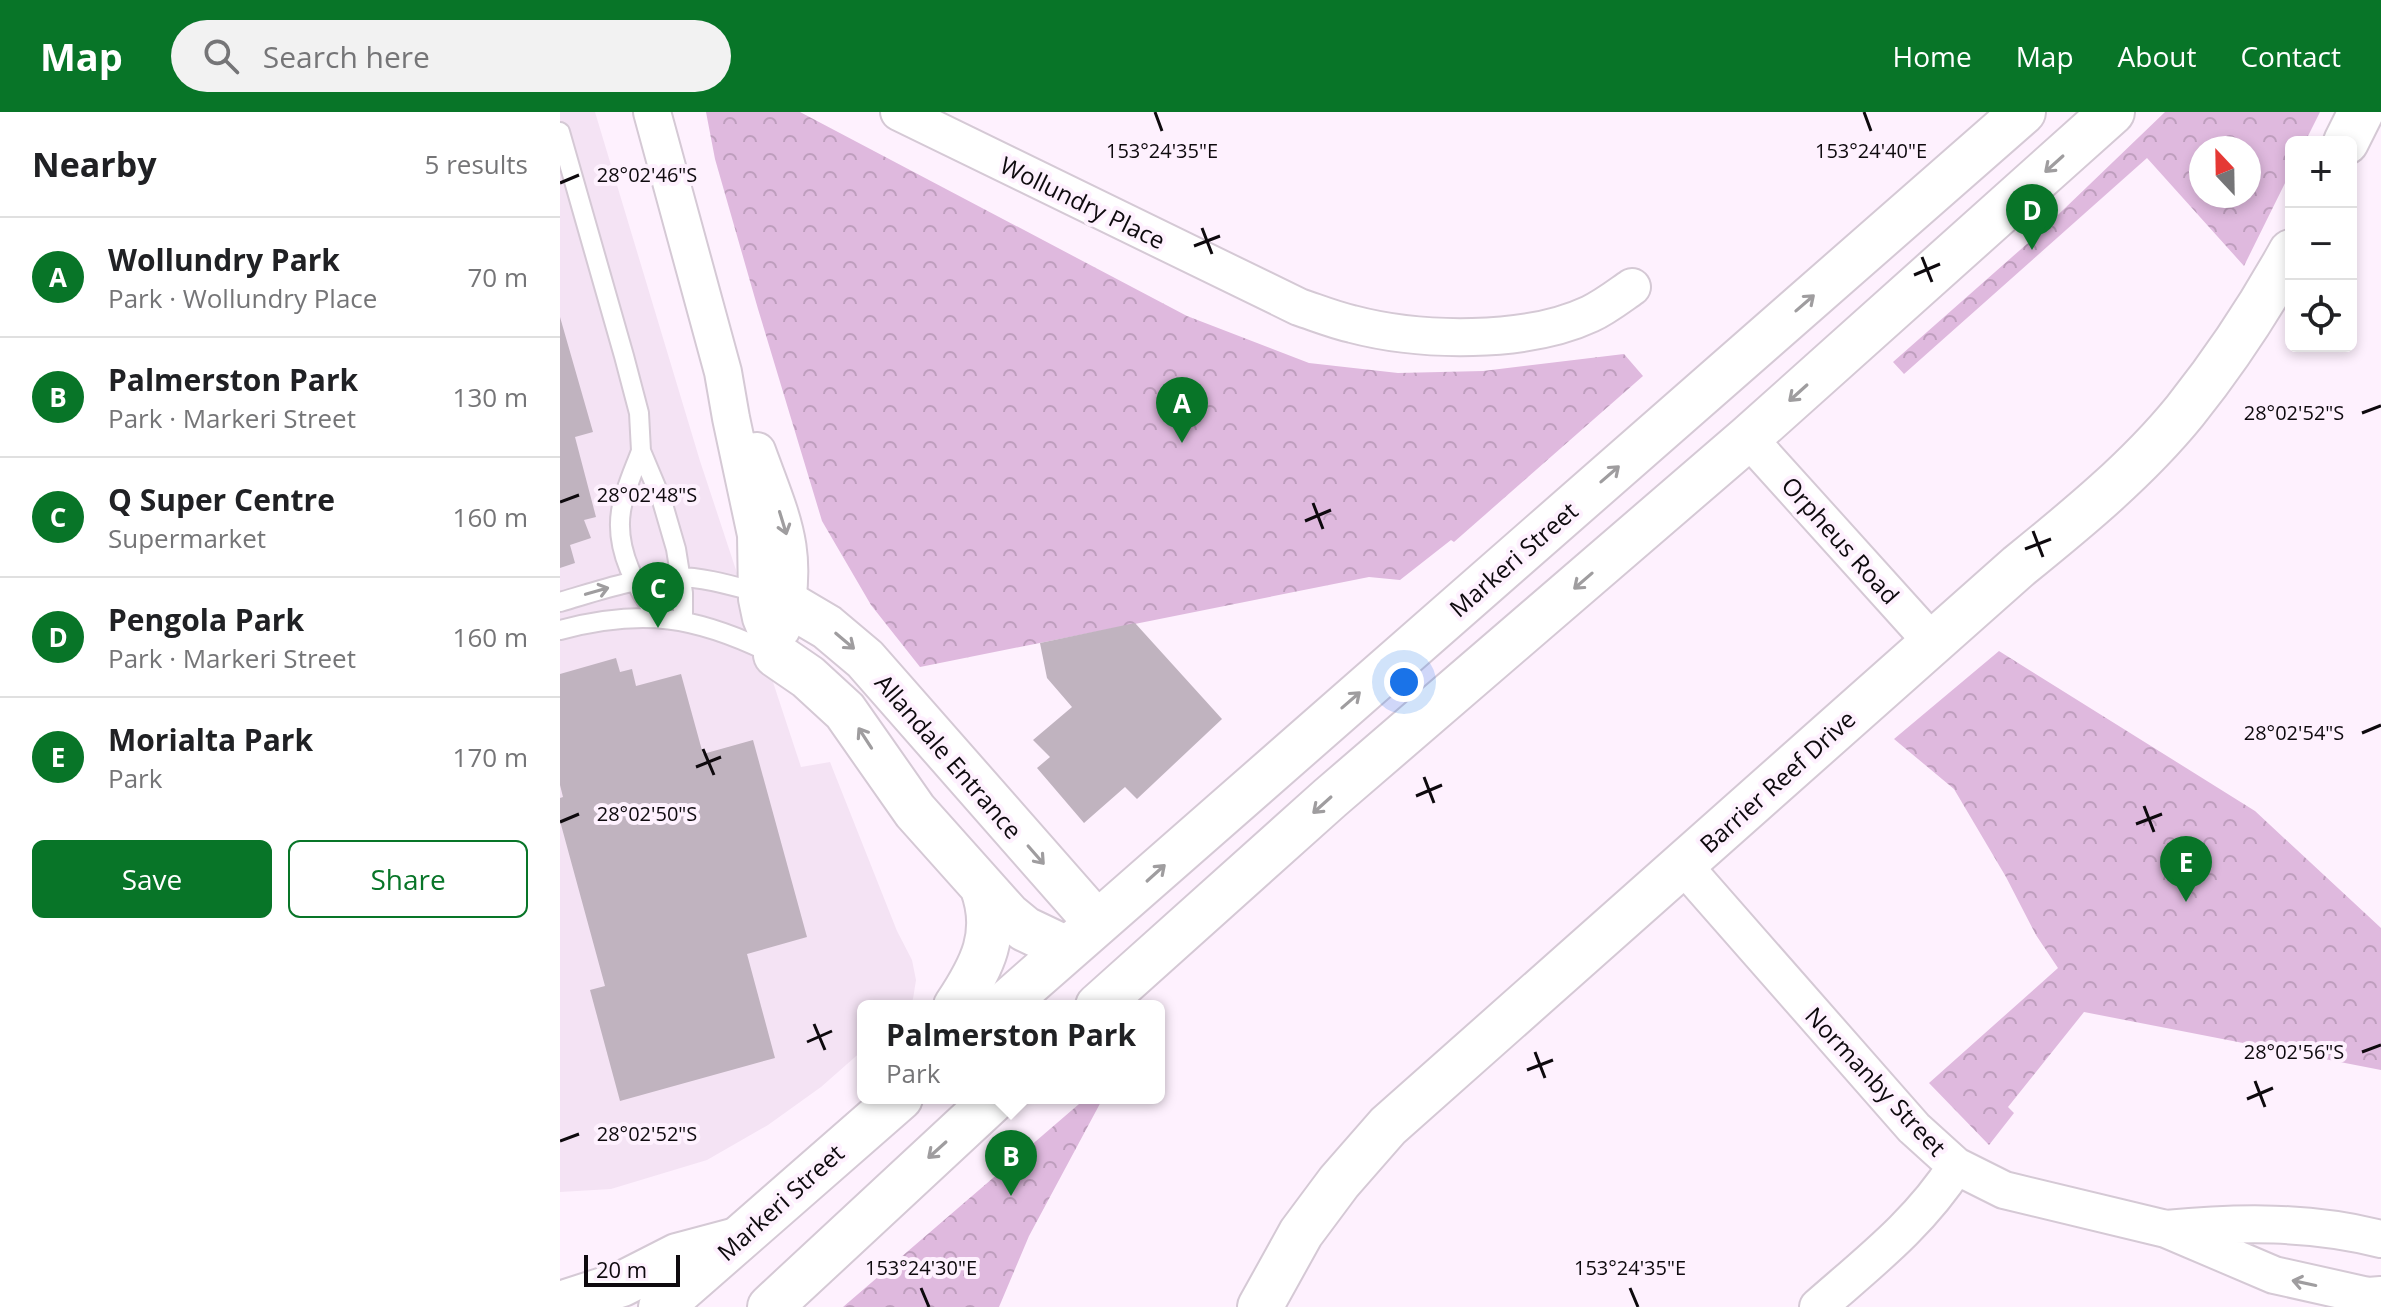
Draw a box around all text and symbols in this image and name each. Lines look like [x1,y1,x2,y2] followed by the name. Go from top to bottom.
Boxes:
[171,20,731,92] search box
[40,30,123,82] text: Map
[199,34,243,78] icon: search
[263,36,430,77] text: Search here
[1893,37,1972,75] text: Home
[2016,37,2074,75] text: Map
[2118,37,2196,75] text: About
[2240,37,2341,75] text: Contact
[2189,136,2261,208] north arrow
[2285,136,2357,352] map controls
[2285,136,2357,208] button: +
[1106,137,1218,164] text: 153°24'35"E
[1815,137,1927,164] text: 153°24'40"E
[32,141,157,187] text: Nearby
[425,146,528,182] text: 5 results
[995,148,1171,256] street label: Wollundry Place
[2045,155,2065,173] one-way arrow
[597,161,697,188] text: 28°02'46"S
[2006,184,2058,250] pin: D
[2285,208,2357,280] button: −
[108,239,340,280] text: Wollundry Park
[49,259,67,295] text: A
[467,259,528,295] text: 70 m
[108,280,377,316] text: Park · Wollundry Place
[2285,280,2357,352] button: locate
[1795,294,1815,312] one-way arrow
[108,359,358,400] text: Palmerston Park
[1156,377,1208,443] pin: A
[49,379,67,415] text: B
[453,379,528,415] text: 130 m
[1788,384,1808,402] one-way arrow
[2244,399,2344,426] text: 28°02'52"S
[108,400,356,436] text: Park · Markeri Street
[1599,465,1619,483] one-way arrow
[1775,469,1907,611] street label: Orpheus Road
[108,479,335,520] text: Q Super Centre
[597,481,697,508] text: 28°02'48"S
[1442,494,1584,624] street label: Markeri Street
[50,499,66,535] text: C
[453,499,528,535] text: 160 m
[776,509,791,535] one-way arrow
[108,520,266,556] text: Supermarket
[632,562,684,628] pin: C
[1573,572,1594,590] one-way arrow
[584,583,610,598] one-way arrow
[108,599,304,640] text: Pengola Park
[48,619,68,655] text: D
[453,619,528,655] text: 160 m
[834,632,855,650] one-way arrow
[108,640,356,676] text: Park · Markeri Street
[1384,662,1424,702] your location
[868,666,1030,846] street label: Allandale Entrance
[1340,692,1360,710] one-way arrow
[1692,702,1862,860] street label: Barrier Reef Drive
[108,719,313,760] text: Morialta Park
[2244,719,2344,746] text: 28°02'54"S
[856,727,872,750] one-way arrow
[51,739,65,775] text: E
[453,739,528,775] text: 170 m
[108,760,162,796] text: Park
[1313,796,1333,814] one-way arrow
[597,800,697,827] text: 28°02'50"S
[2160,836,2212,902] pin: E
[32,840,272,918] button: Save
[288,840,528,918] button: Share
[1026,845,1044,865] one-way arrow
[1146,863,1166,882] one-way arrow
[1798,999,1954,1163] street label: Normanby Street
[857,1000,1165,1104] popup
[886,1014,1136,1055] text: Palmerston Park
[2244,1038,2344,1065] text: 28°02'56"S
[886,1055,940,1091] text: Park
[597,1120,697,1147] text: 28°02'52"S
[985,1130,1037,1196] pin: B
[710,1136,850,1268] street label: Markeri Street
[927,1141,947,1159] one-way arrow
[584,1251,680,1287] scale bar
[596,1254,647,1284] text: 20 m
[865,1254,977,1281] text: 153°24'30"E
[1574,1254,1686,1281] text: 153°24'35"E
[2292,1274,2318,1289] one-way arrow

